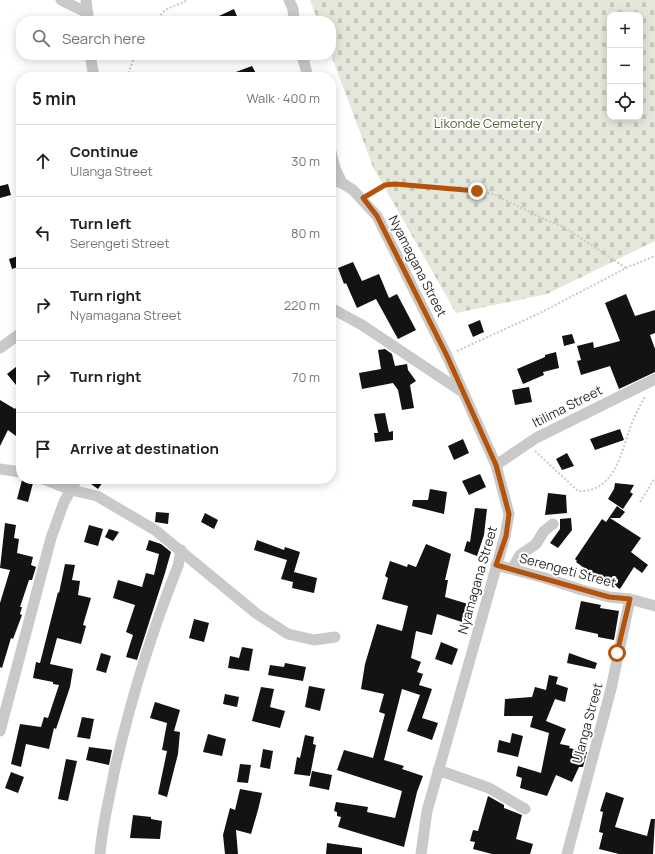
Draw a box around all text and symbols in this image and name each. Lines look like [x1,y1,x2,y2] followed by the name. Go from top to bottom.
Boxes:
[607,12,643,120] map controls
[607,12,643,48] button: +
[16,16,336,60] search box
[30,27,52,49] icon: search
[62,28,145,49] text: Search here
[607,48,643,84] button: −
[607,84,643,120] button: locate
[32,87,76,110] text: 5 min
[246,89,320,107] text: Walk · 400 m
[434,114,542,132] park label: Likonde Cemetery
[70,141,138,162] text: Continue
[32,150,54,172] icon: ahead
[291,152,320,170] text: 30 m
[70,162,153,180] text: Ulanga Street
[468,182,486,200] route end
[385,212,451,320] street label: Nyamagana Street
[70,213,132,234] text: Turn left
[32,222,54,244] icon: left
[291,224,320,242] text: 80 m
[70,234,170,252] text: Serengeti Street
[70,285,141,306] text: Turn right
[32,294,54,316] icon: right
[284,296,320,314] text: 220 m
[70,306,182,324] text: Nyamagana Street
[32,366,54,388] icon: right
[70,366,141,387] text: Turn right
[292,368,320,386] text: 70 m
[529,381,605,431] street label: Itilima Street
[32,438,54,460] icon: arrive
[70,438,219,459] text: Arrive at destination
[453,524,501,636] street label: Nyamagana Street
[518,548,618,592] street label: Serengeti Street
[608,644,626,662] route start
[568,681,606,765] street label: Ulanga Street

